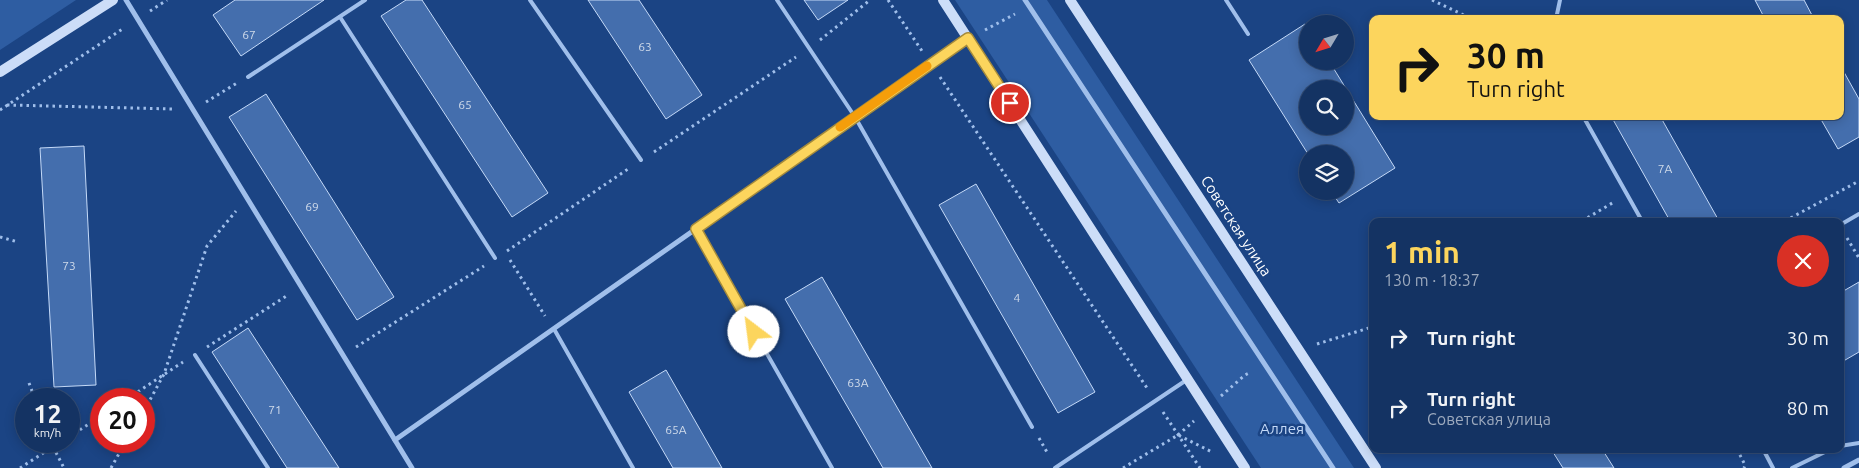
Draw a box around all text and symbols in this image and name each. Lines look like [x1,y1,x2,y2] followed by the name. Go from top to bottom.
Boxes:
[1299,15,1354,70] north arrow
[1299,15,1354,200] map controls
[242,28,256,41] house number: 67
[1384,35,1449,100] icon: right
[1467,35,1545,75] text: 30 m
[638,40,652,53] house number: 63
[1467,76,1565,101] text: Turn right
[1299,80,1354,135] button: search
[989,82,1031,124] pin
[996,89,1024,117] icon: arrive
[458,98,472,111] house number: 65
[1299,145,1354,200] button: layers
[1658,162,1672,175] house number: 7А
[1198,172,1275,279] street label: Советская улица
[305,200,319,213] house number: 69
[1384,235,1460,269] text: 1 min
[1777,235,1829,287] button: close
[62,259,76,272] house number: 73
[1384,271,1480,289] text: 130 m · 18:37
[1014,291,1021,304] house number: 4
[727,305,779,357] position arrow
[1384,324,1412,352] icon: right
[1427,327,1515,349] text: Turn right
[1787,327,1829,349] text: 30 m
[847,376,869,389] house number: 63А
[90,388,155,453] speed limit sign: 20
[1427,388,1515,410] text: Turn right
[1384,394,1412,422] icon: right
[1787,397,1829,419] text: 80 m
[33,400,62,428] text: 12
[268,403,282,416] house number: 71
[1427,410,1551,428] text: Советская улица
[1260,420,1304,437] park label: Аллея
[665,423,687,436] house number: 65А
[34,426,61,439] text: km/h

